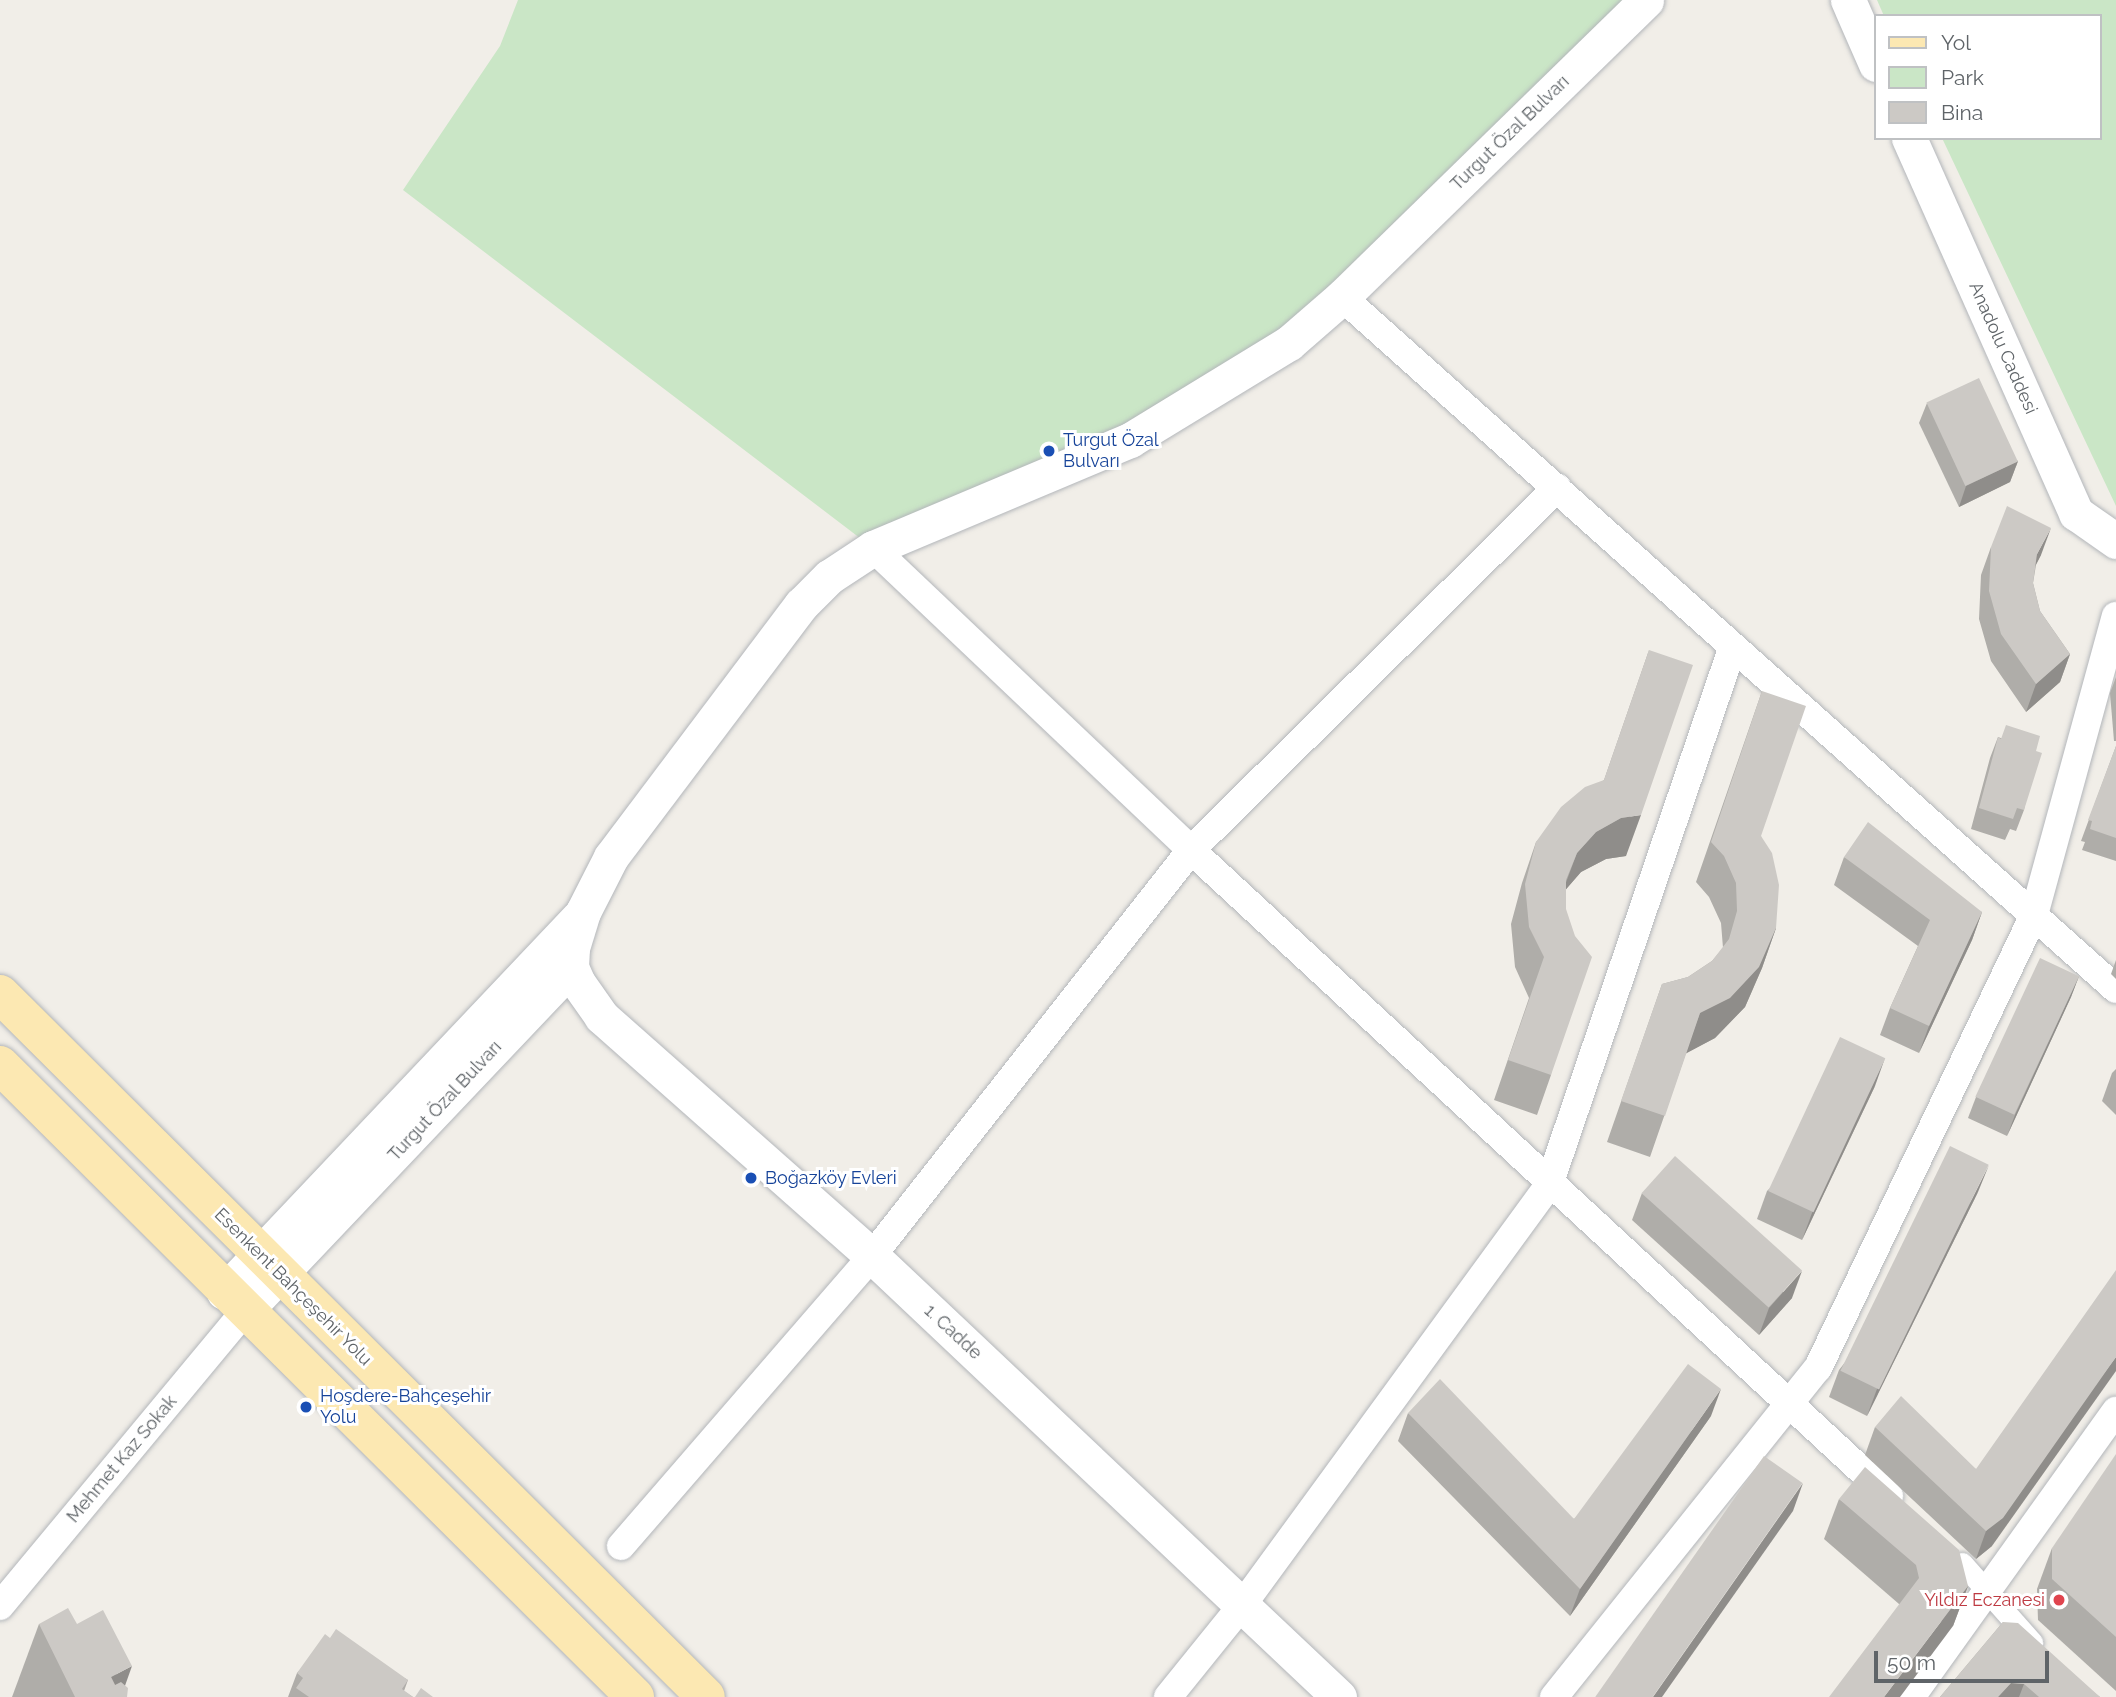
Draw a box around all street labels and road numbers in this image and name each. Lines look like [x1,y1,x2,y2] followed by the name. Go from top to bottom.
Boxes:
[1446,71,1574,195] street label: Turgut Özal Bulvarı
[1964,279,2042,417] street label: Anadolu Caddesi
[384,1036,506,1166] street label: Turgut Özal Bulvarı
[209,1203,377,1371] street label: Esenkent Bahçeşehir Yolu
[920,1300,986,1364] street label: 1. Cadde
[62,1391,182,1527] street label: Mehmet Kaz Sokak

